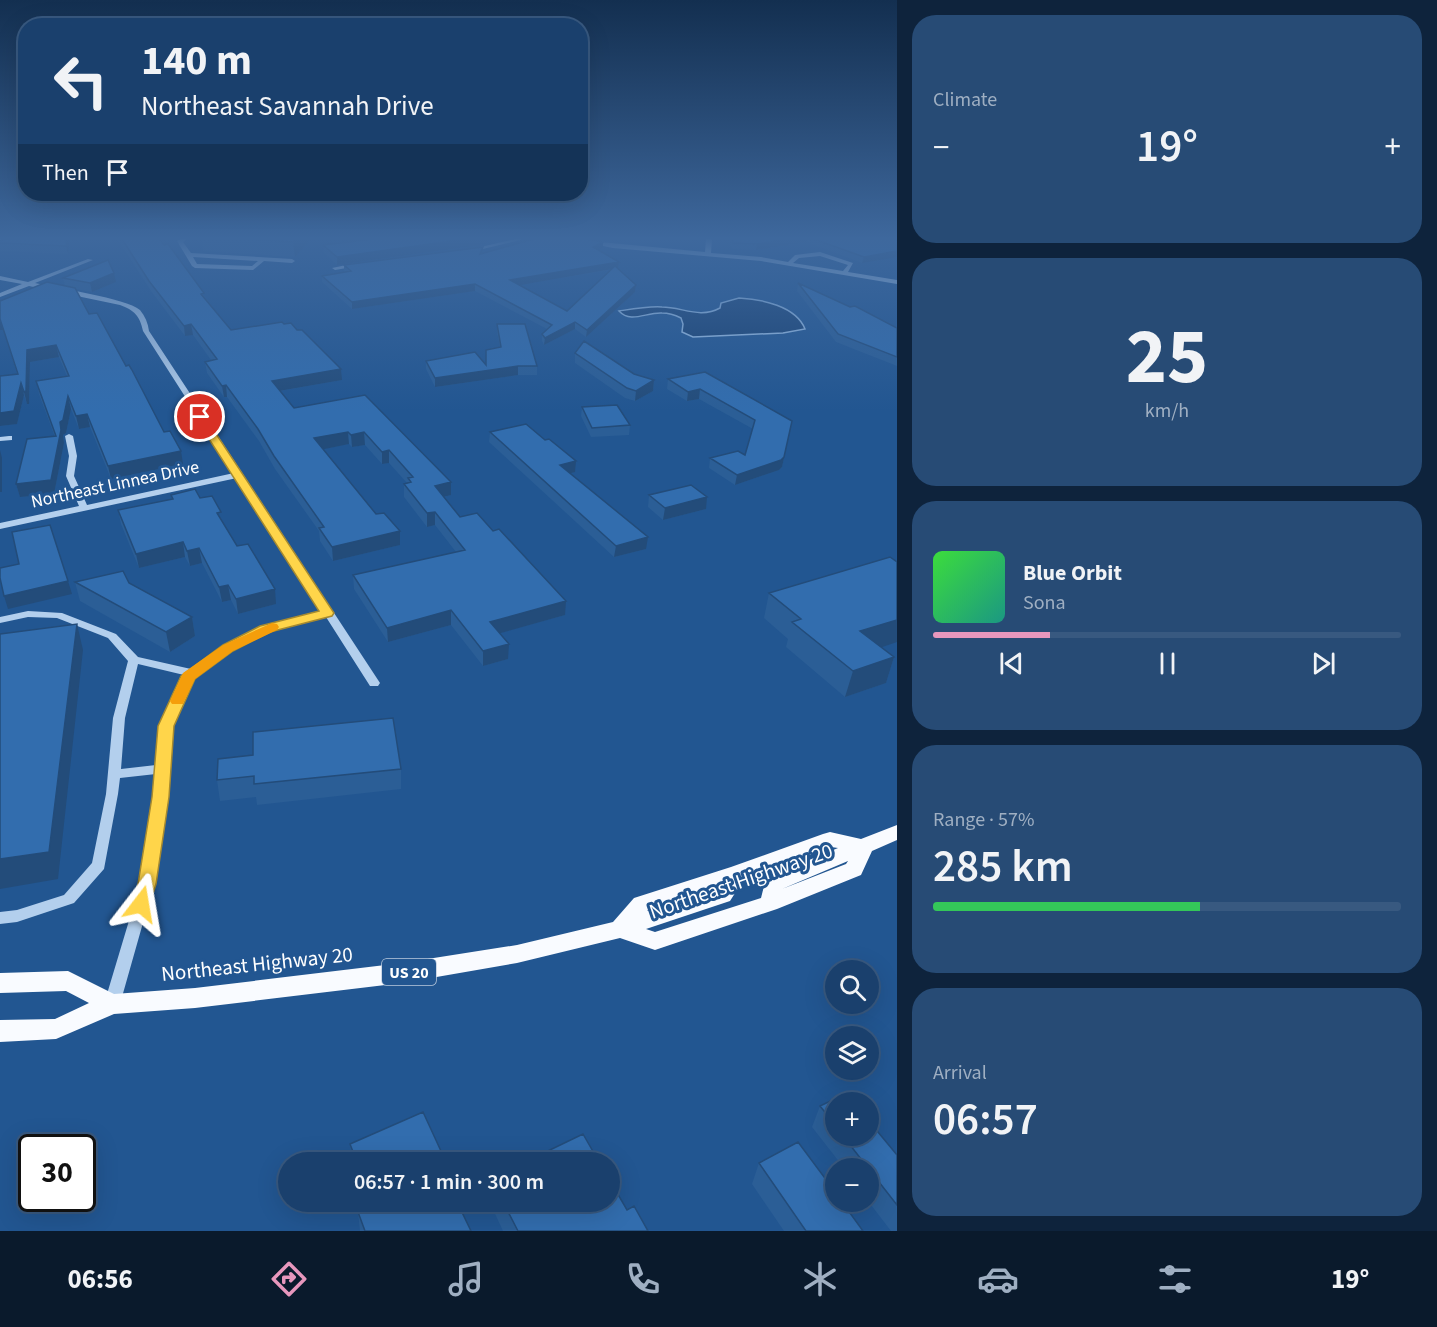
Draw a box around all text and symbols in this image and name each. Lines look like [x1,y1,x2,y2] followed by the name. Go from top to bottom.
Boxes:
[141,31,252,91] text: 140 m
[42,42,120,120] icon: left
[933,86,997,114] text: Climate
[141,87,434,126] text: Northeast Savannah Drive
[1136,115,1198,179] text: 19°
[933,124,949,171] text: −
[1385,124,1401,171] text: +
[101,156,134,189] icon: arrive
[42,157,89,189] text: Then
[1126,302,1208,413] text: 25
[174,391,225,442] pin
[1145,397,1189,425] text: km/h
[183,400,216,433] icon: arrive
[29,454,202,515] street label: Northeast Linnea Drive
[1023,557,1122,589] text: Blue Orbit
[1023,589,1066,617] text: Sona
[995,647,1028,680] icon: previous
[1151,647,1184,680] icon: pause
[1307,647,1340,680] icon: next
[933,806,1034,834] text: Range · 57%
[645,835,837,927] street label: Northeast Highway 20
[933,835,1073,899] text: 285 km
[109,872,173,936] position arrow
[160,939,354,989] street label: Northeast Highway 20
[382,959,436,985] road number: US 20
[825,960,879,1212] map controls
[825,960,879,1014] button: search
[825,1026,879,1080] button: layers
[933,1059,987,1087] text: Arrival
[933,1088,1038,1152] text: 06:57
[825,1092,879,1146] button: +
[18,1134,96,1212] speed limit sign: 30
[825,1158,879,1212] button: −
[354,1166,544,1198] text: 06:57 · 1 min · 300 m
[268,1258,310,1300] icon: directions
[445,1258,487,1300] icon: music
[622,1258,664,1300] icon: phone
[799,1258,841,1300] icon: climate
[977,1258,1019,1300] icon: car
[1154,1258,1196,1300] icon: filters
[68,1260,133,1299] text: 06:56
[1331,1260,1369,1299] text: 19°

